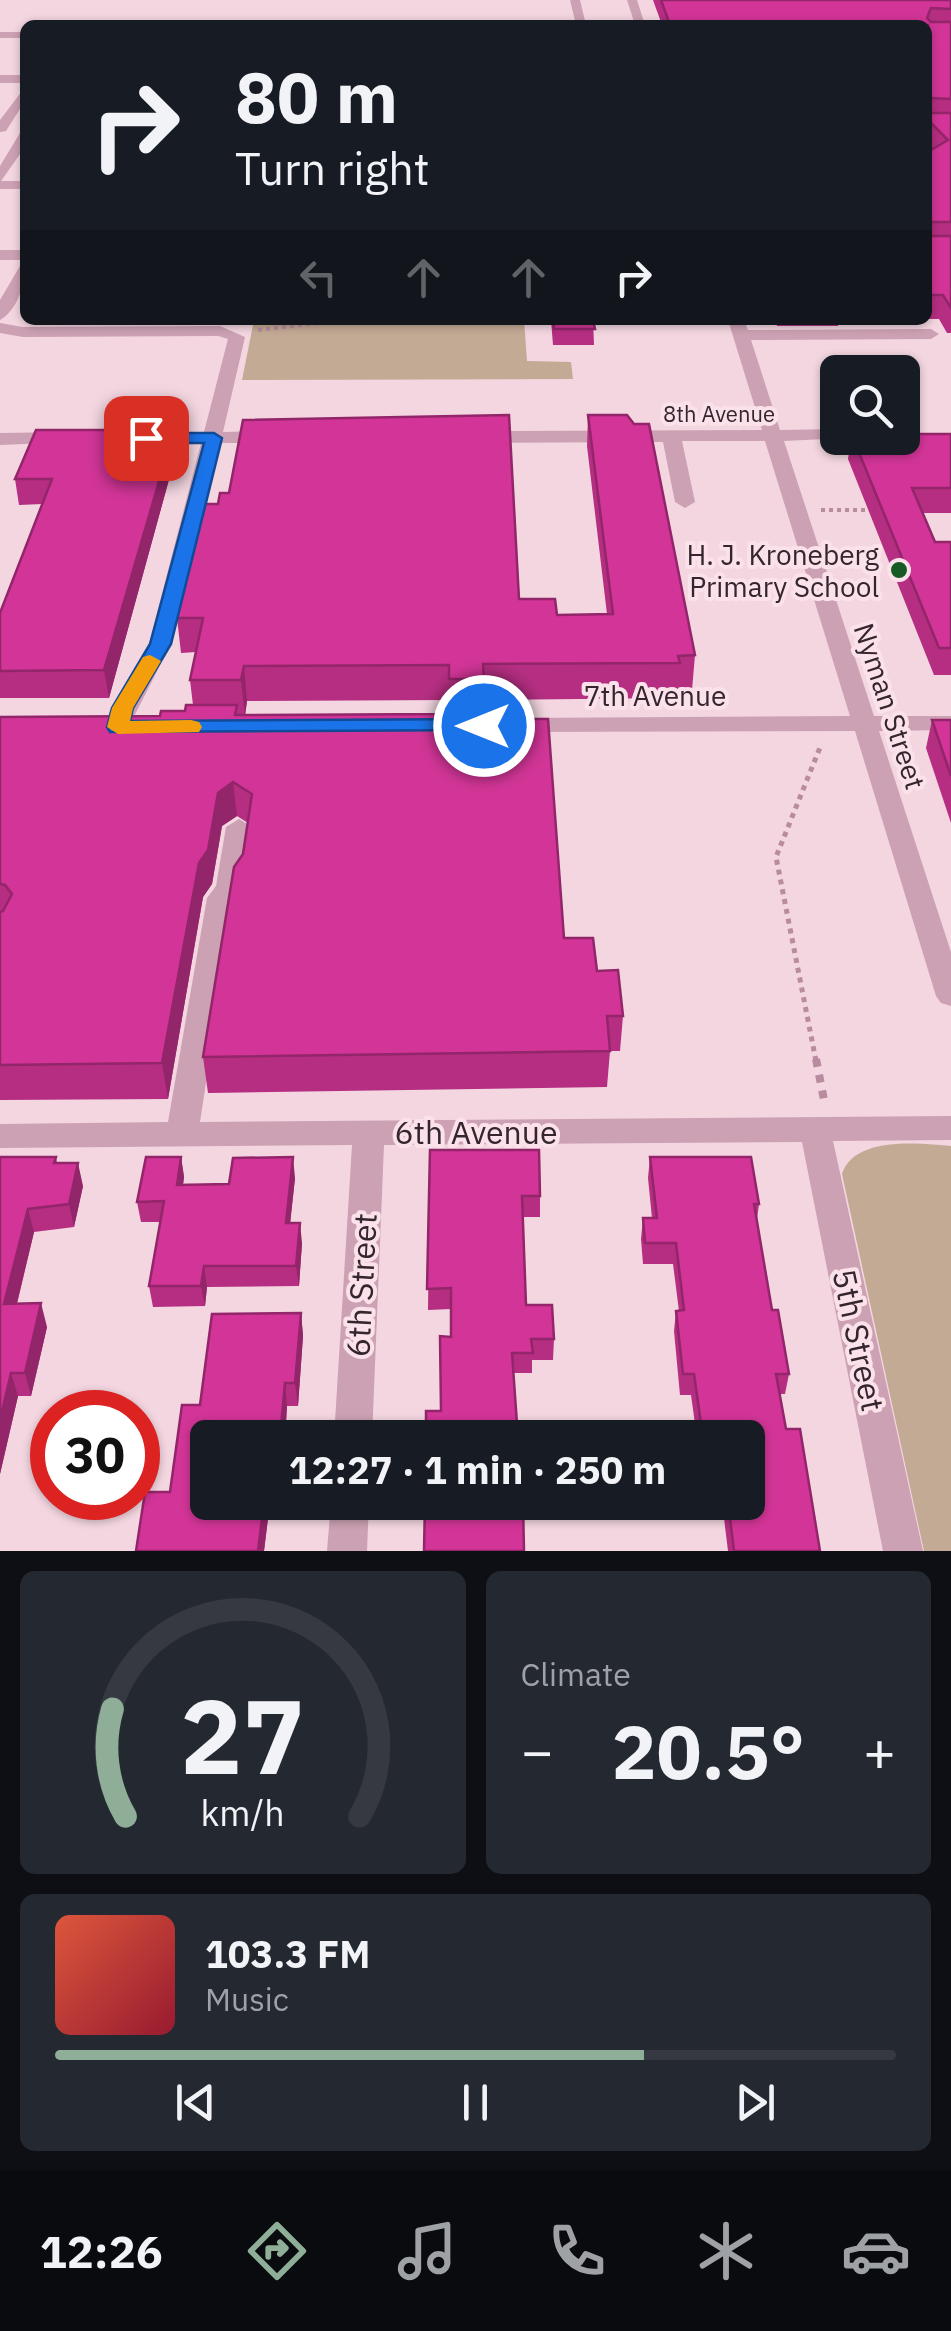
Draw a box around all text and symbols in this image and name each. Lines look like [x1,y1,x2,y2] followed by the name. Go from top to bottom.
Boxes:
[235,51,398,142] text: 80 m
[70,60,200,190] icon: right
[235,139,430,197] text: Turn right
[291,250,346,305] icon: left
[396,250,451,305] icon: ahead
[501,250,556,305] icon: ahead
[606,250,661,305] icon: right
[820,355,920,455] map controls
[820,355,920,455] button: search
[104,396,189,481] pin
[663,399,775,428] street label: 8th Avenue
[119,411,174,466] icon: arrive
[686,536,879,605] place label: H. J. Kroneberg Primary School
[888,559,910,581] marker: H. J. Kroneberg Primary School
[846,618,934,794] street label: Nyman Street
[432,674,536,778] position arrow
[584,677,726,714] street label: 7th Avenue
[394,1111,558,1153] street label: 6th Avenue
[336,1212,386,1358] street label: 6th Street
[823,1265,895,1415] street label: 5th Street
[30,1390,160,1520] speed limit sign: 30
[289,1445,666,1494] text: 12:27 · 1 min · 250 m
[521,1653,631,1695] text: Climate
[180,1667,305,1803] text: 27
[611,1702,805,1800] text: 20.5°
[521,1715,554,1786] text: −
[863,1715,896,1786] text: +
[201,1789,285,1836] text: km/h
[205,1929,370,1978] text: 103.3 FM
[205,1978,289,2020] text: Music
[168,2075,223,2130] icon: previous
[448,2075,503,2130] icon: pause
[728,2075,783,2130] icon: next
[242,2216,312,2286] icon: directions
[392,2216,462,2286] icon: music
[542,2216,612,2286] icon: phone
[691,2216,761,2286] icon: climate
[841,2216,911,2286] icon: car
[40,2222,163,2280] text: 12:26

